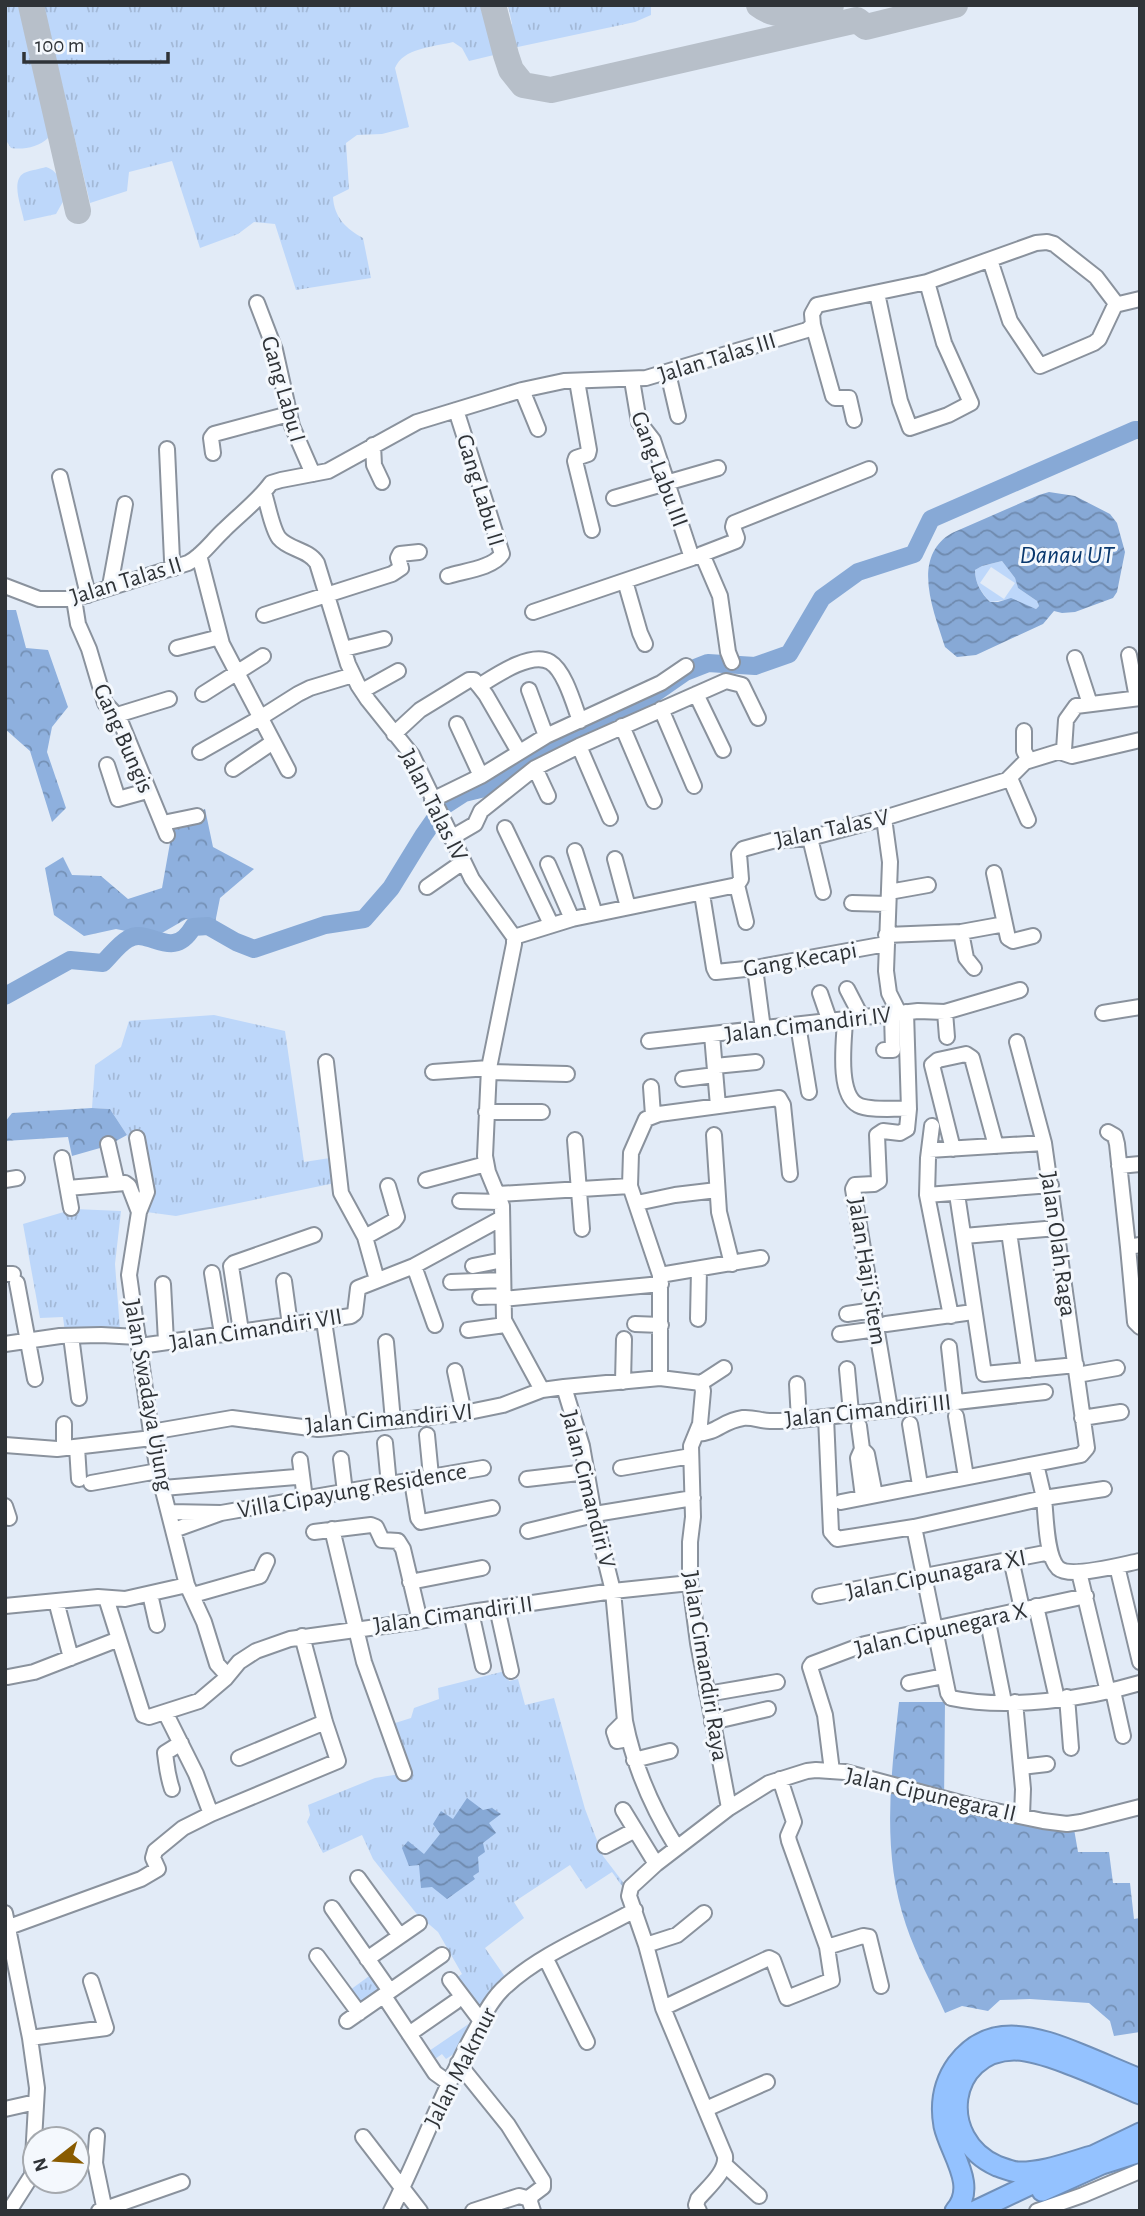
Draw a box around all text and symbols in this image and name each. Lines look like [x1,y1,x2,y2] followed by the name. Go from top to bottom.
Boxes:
[24,21,168,65] scale bar
[35,35,85,56] text: 100 m
[656,329,779,387] street label: Jalan Talas III
[256,334,310,445] street label: Gang Labu I
[626,408,692,531] street label: Gang Labu III
[452,432,508,549] street label: Gang Labu II
[1020,542,1115,568] water label: Danau UT
[68,553,185,609] street label: Jalan Talas II
[88,680,158,797] street label: Gang Bungis
[395,746,472,866] street label: Jalan Talas IV
[773,805,892,853] street label: Jalan Talas V
[742,938,859,982] street label: Gang Kecapi
[724,1003,893,1047] street label: Jalan Cimandiri IV
[1036,1170,1080,1318] street label: Jalan Olah Raga
[844,1196,891,1347] street label: Jalan Haji Sitem
[119,1297,177,1493] street label: Jalan Swadaya Ujung
[168,1305,344,1355] street label: Jalan Cimandiri VII
[784,1390,952,1432] street label: Jalan Cimandiri III
[305,1400,474,1438] street label: Jalan Cimandiri VI
[557,1408,619,1571] street label: Jalan Cimandiri V
[236,1459,469,1523] street label: Villa Cipayung Residence
[844,1546,1028,1604] street label: Jalan Cipunagara XI
[678,1569,732,1763] street label: Jalan Cimandiri Raya
[372,1592,534,1638] street label: Jalan Cimandiri II
[853,1598,1030,1661] street label: Jalan Cipunegara X
[843,1764,1019,1826] street label: Jalan Cipunegara II
[420,2003,501,2131] street label: Jalan Makmur
[21,2125,91,2195] north arrow
[30,2155,52,2174] text: N

